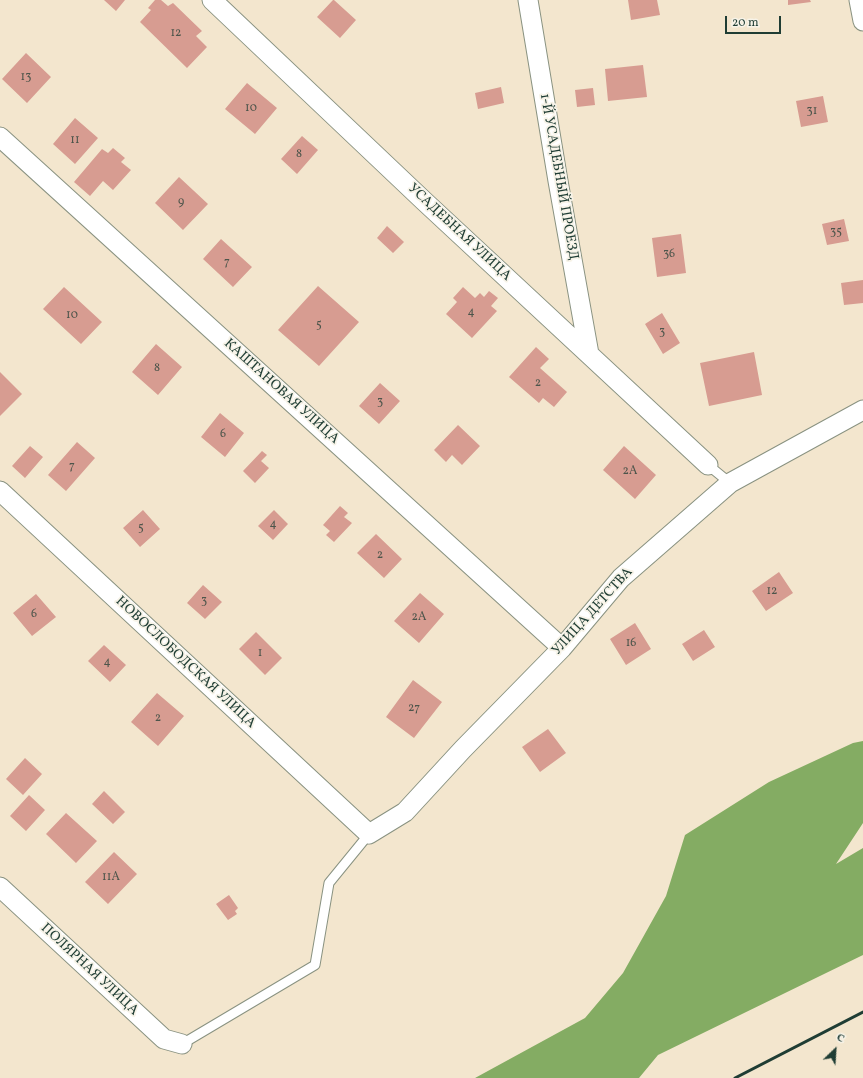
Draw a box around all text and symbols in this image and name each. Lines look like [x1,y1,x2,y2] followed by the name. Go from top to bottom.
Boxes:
[727,8,783,34] scale bar
[732,15,759,31] text: 20 m
[170,27,182,41] house number: 12
[21,71,31,85] house number: 13
[535,92,581,262] street label: 1-Й УСАДЕБНЫЙ ПРОЕЗД
[245,102,257,116] house number: 10
[807,105,817,119] house number: 31
[70,134,80,148] house number: 11
[296,148,302,162] house number: 8
[404,181,514,285] street label: УСАДЕБНАЯ УЛИЦА
[178,196,184,210] house number: 9
[830,226,842,240] house number: 35
[663,248,675,262] house number: 36
[224,256,230,270] house number: 7
[467,306,475,320] house number: 4
[66,309,78,323] house number: 10
[316,319,322,333] house number: 5
[659,326,665,340] house number: 3
[220,336,342,448] street label: КАШТАНОВАЯ УЛИЦА
[154,362,160,376] house number: 8
[535,377,541,391] house number: 2
[377,396,383,410] house number: 3
[220,428,226,442] house number: 6
[69,460,75,474] house number: 7
[623,465,637,479] house number: 2А
[269,518,277,532] house number: 4
[138,522,144,536] house number: 5
[377,549,383,563] house number: 2
[549,565,637,659] street label: УЛИЦА ДЕТСТВА
[766,585,778,599] house number: 12
[111,594,259,732] street label: НОВОСЛОБОДСКАЯ УЛИЦА
[201,595,207,609] house number: 3
[31,608,37,622] house number: 6
[412,611,426,625] house number: 2А
[626,637,636,651] house number: 16
[258,647,262,661] house number: 1
[103,656,111,670] house number: 4
[408,702,420,716] house number: 27
[155,712,161,726] house number: 2
[102,871,120,885] house number: 11А
[37,920,141,1020] street label: ПОЛЯРНАЯ УЛИЦА
[815,1030,855,1070] north arrow
[834,1030,847,1047] text: С

